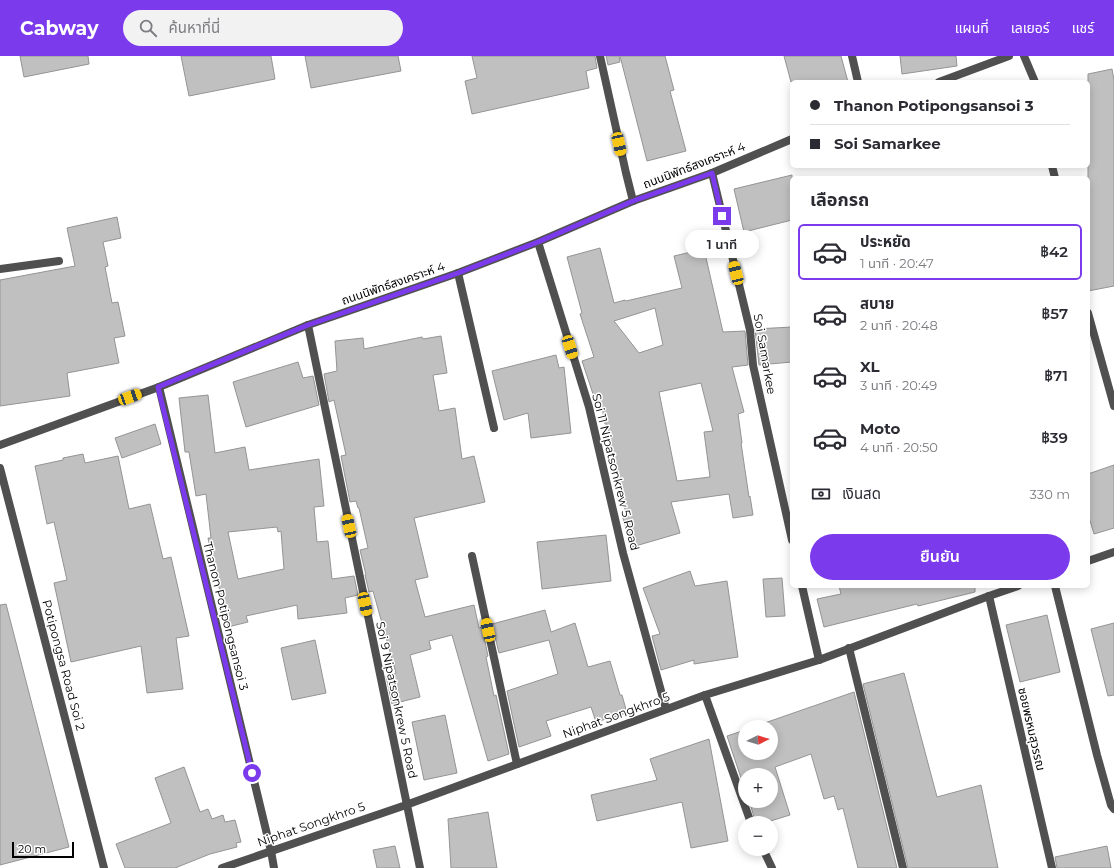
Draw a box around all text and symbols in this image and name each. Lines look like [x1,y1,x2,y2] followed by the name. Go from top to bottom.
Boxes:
[123,10,403,46] search box
[20,17,99,40] text: Cabway
[137,17,159,39] icon: search
[169,18,220,37] text: ค้นหาที่นี่
[955,19,989,37] text: แผนที่
[1011,19,1050,37] text: เลเยอร์
[1072,19,1094,37] text: แชร์
[834,96,1034,115] text: Thanon Potipongsansoi 3
[611,131,627,157] car
[834,134,941,153] text: Soi Samarkee
[641,139,747,191] street label: ถนนนิพัทธ์สงเคราะห์ 4
[810,189,869,211] text: เลือกรถ
[713,207,731,225] route end
[685,230,759,258] callout: 1 นาที
[860,232,911,251] text: ประหยัด
[812,234,848,270] icon: car
[707,236,737,252] text: 1 นาที
[1040,242,1068,261] text: ฿42
[860,255,934,271] text: 1 นาที · 20:47
[339,258,447,308] street label: ถนนนิพัทธ์สงเคราะห์ 4
[727,260,745,286] car
[860,294,894,313] text: สบาย
[812,296,848,332] icon: car
[1042,304,1068,323] text: ฿57
[751,312,779,396] street label: Soi Samarkee
[860,317,938,333] text: 2 นาที · 20:48
[561,334,579,360] car
[860,357,879,376] text: XL
[812,358,848,394] icon: car
[1044,366,1068,385] text: ฿71
[860,377,937,393] text: 3 นาที · 20:49
[117,387,143,407] car
[589,392,643,552] street label: Soi 11 Nipatsonkrew 5 Road
[860,419,900,438] text: Moto
[812,420,848,456] icon: car
[1041,428,1068,447] text: ฿39
[860,439,938,455] text: 4 นาที · 20:50
[810,483,832,505] icon: cash
[842,484,881,503] text: เงินสด
[1030,486,1070,502] text: 330 m
[341,513,357,539] car
[810,534,1070,580] button: ยืนยัน
[200,540,252,692] street label: Thanon Potipongsansoi 3
[357,591,373,617] car
[39,598,89,732] street label: Potipongsa Road Soi 2
[480,617,496,643] car
[373,620,421,780] street label: Soi 9 Nipatsonkrew 5 Road
[1015,686,1049,772] street label: ซอยพรหมสุวรรณ
[560,689,672,741] street label: Niphat Songkhro 5
[738,720,778,760] north arrow
[738,720,778,856] map controls
[243,764,261,782] route start
[738,768,778,808] button: +
[255,798,367,849] street label: Niphat Songkhro 5
[738,816,778,856] button: −
[12,840,74,859] scale bar
[18,842,46,856] text: 20 m

